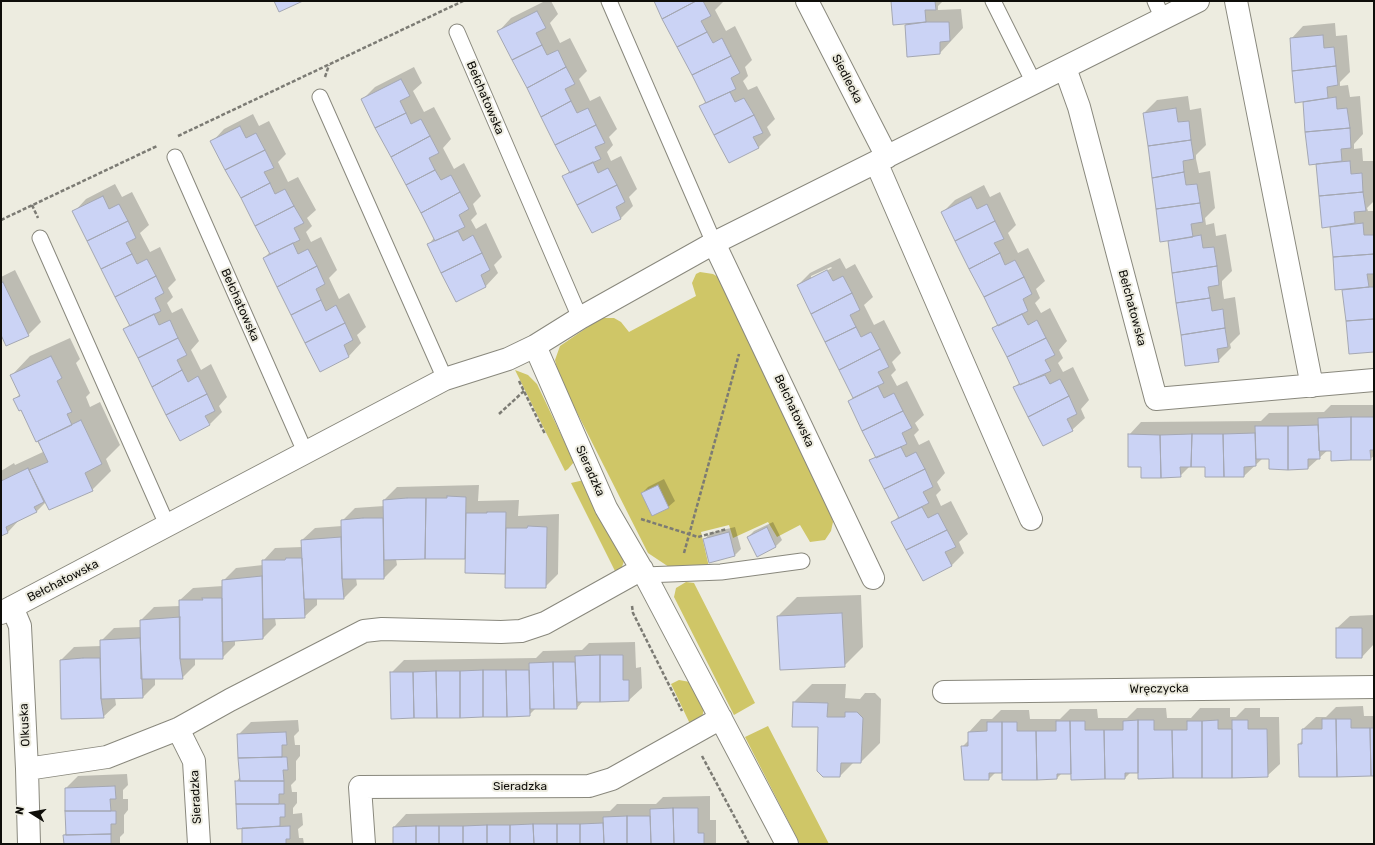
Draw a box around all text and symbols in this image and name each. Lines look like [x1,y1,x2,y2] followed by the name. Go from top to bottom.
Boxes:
[829,52,865,106] street label: Siedlecka
[463,59,507,137] street label: Bełchatowska
[218,266,262,344] street label: Bełchatowska
[1115,268,1149,348] street label: Bełchatowska
[771,372,817,450] street label: Bełchatowska
[572,443,608,499] street label: Sieradzka
[25,557,101,605] street label: Bełchatowska
[1129,681,1189,697] street label: Wręczycka
[17,703,33,747] street label: Olkuska
[187,770,205,824] street label: Sieradzka
[493,780,547,794] street label: Sieradzka
[12,793,52,833] north arrow
[13,805,27,816] text: N

